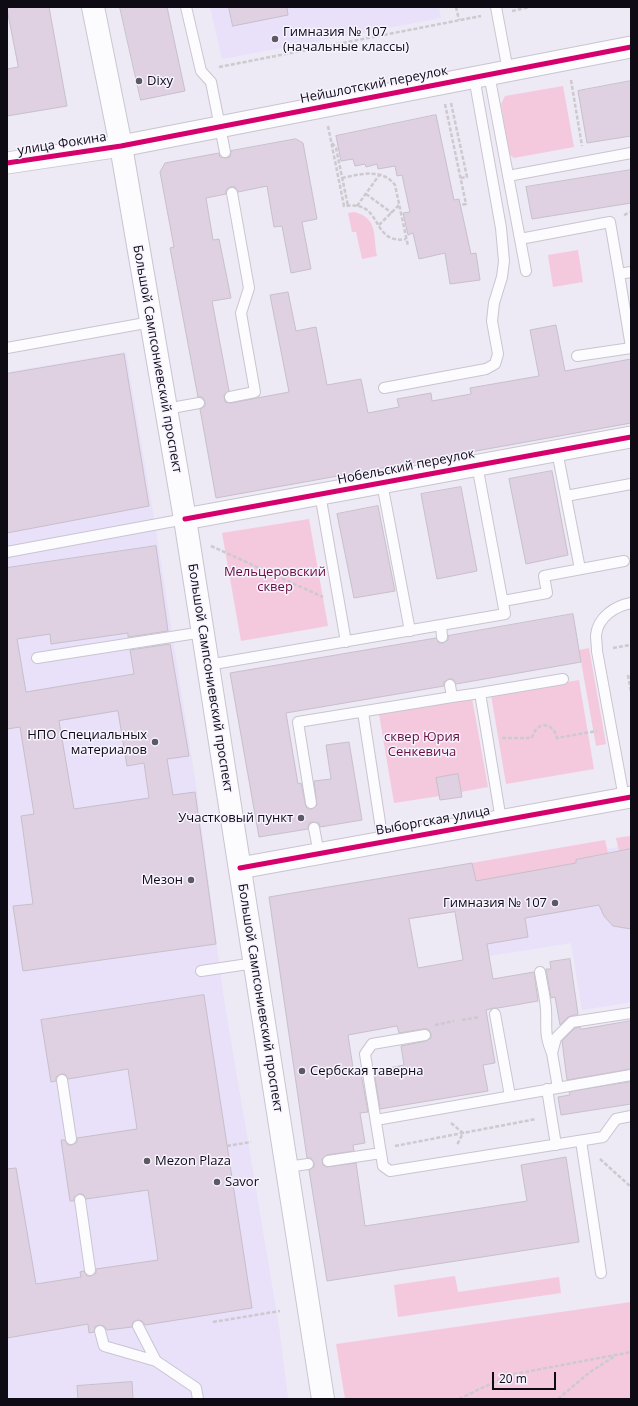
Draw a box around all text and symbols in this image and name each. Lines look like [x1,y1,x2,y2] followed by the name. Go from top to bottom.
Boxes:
[283,24,409,55] place label: Гимназия № 107 (начальные классы)
[270,34,280,44] marker: Гимназия № 107 (начальные классы)
[299,63,449,107] street label: Нейшлотский переулок
[147,73,173,89] place label: Dixy
[134,76,144,86] marker: Dixy
[17,129,107,159] street label: улица Фокина
[129,244,185,474] street label: Большой Сампсониевский проспект
[336,446,476,488] street label: Нобельский переулок
[184,563,236,793] street label: Большой Сампсониевский проспект
[224,564,326,595] park label: Мельцеровский сквер
[27,727,147,758] place label: НПО Специальных материалов
[384,729,460,760] park label: сквер Юрия Сенкевича
[150,737,160,747] marker: НПО Специальных материалов
[375,803,491,839] street label: Выборгская улица
[178,810,293,826] place label: Участковый пункт
[296,813,306,823] marker: Участковый пункт
[142,872,183,888] place label: Мезон
[186,875,196,885] marker: Мезон
[234,883,286,1113] street label: Большой Сампсониевский проспект
[443,895,547,911] place label: Гимназия № 107
[550,898,560,908] marker: Гимназия № 107
[310,1063,423,1079] place label: Сербская таверна
[297,1066,307,1076] marker: Сербская таверна
[155,1153,231,1169] place label: Mezon Plaza
[142,1156,152,1166] marker: Mezon Plaza
[225,1174,259,1190] place label: Savor
[212,1177,222,1187] marker: Savor
[494,1364,558,1390] scale bar
[499,1370,527,1387] text: 20 m

